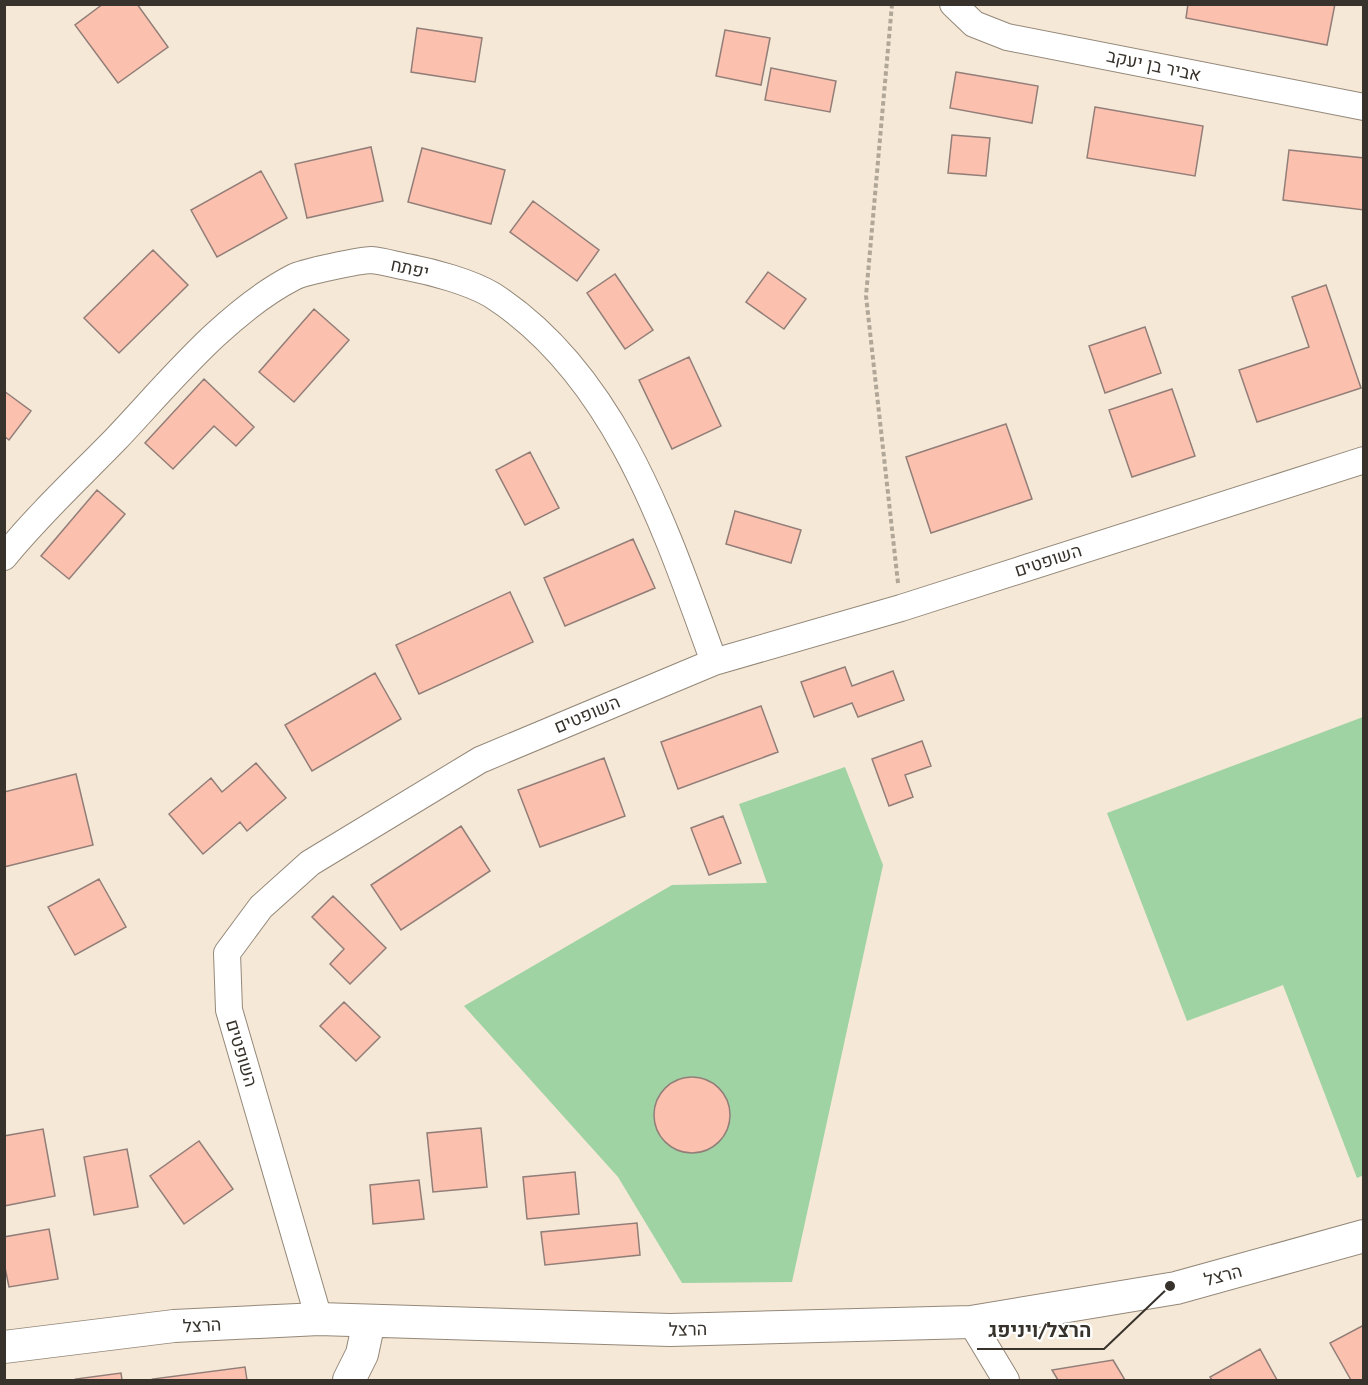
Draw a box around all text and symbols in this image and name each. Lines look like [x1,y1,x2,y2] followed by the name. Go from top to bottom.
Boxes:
[1105,44,1203,86] street label: אביר בן יעקב
[389,253,431,283] street label: יפתח
[1011,538,1085,582] street label: השופטים
[551,690,623,738] street label: השופטים
[221,1016,263,1090] street label: השופטים
[1201,1259,1245,1291] street label: הרצל
[977,1311,1104,1349] callout: הרצל/ויניפג
[182,1313,222,1337] street label: הרצל
[669,1317,707,1341] street label: הרצל
[989,1317,1091,1343] text: הרצל/ויניפג

